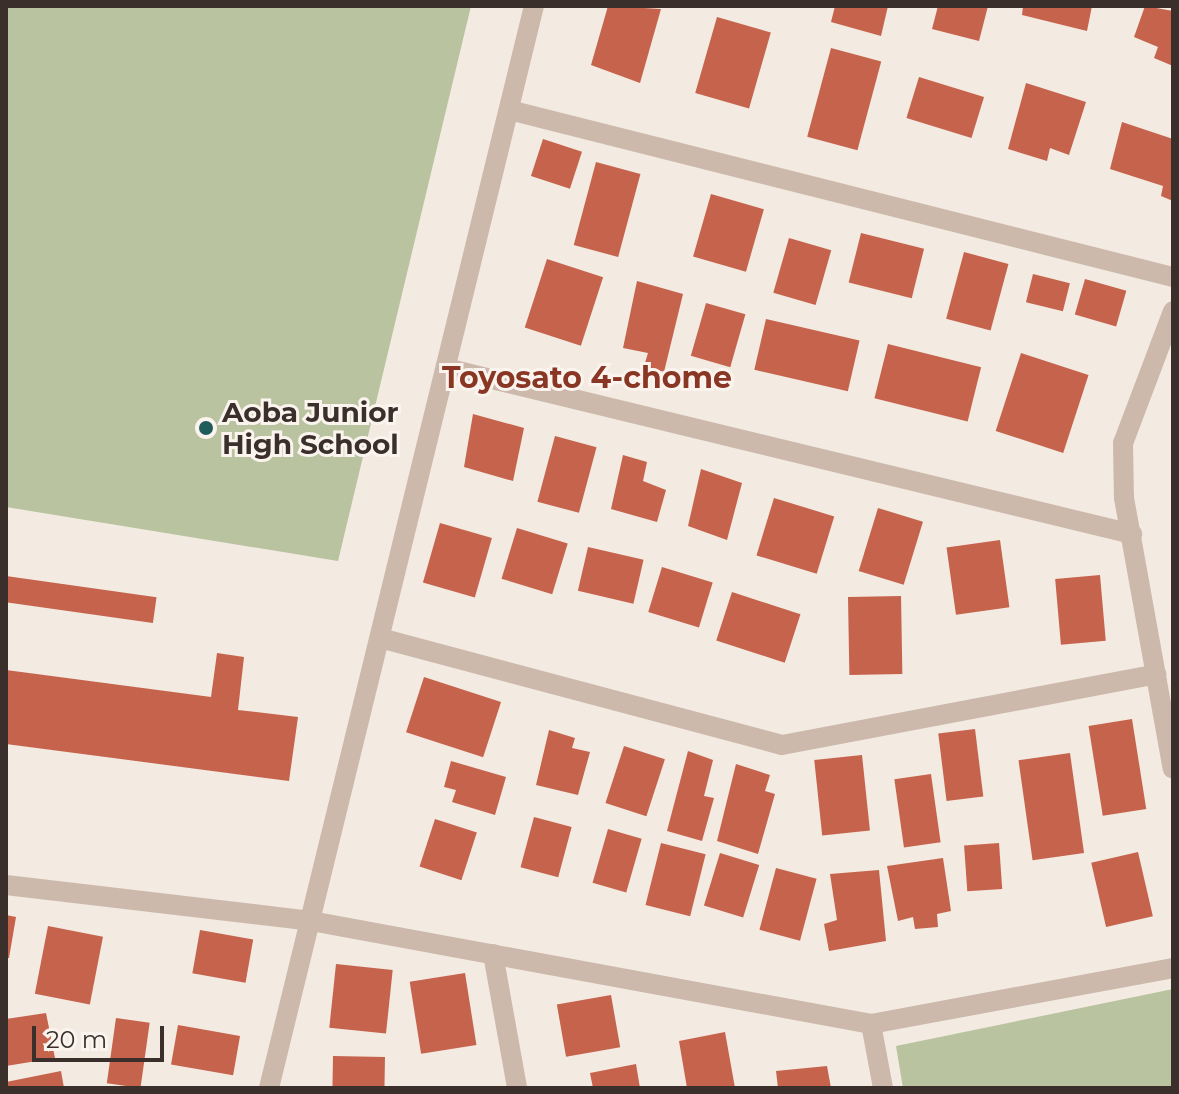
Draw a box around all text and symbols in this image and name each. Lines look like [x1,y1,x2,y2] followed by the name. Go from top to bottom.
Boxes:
[442,360,732,396] district label: Toyosato 4-chome
[222,395,399,461] place label: Aoba Junior High School
[197,419,215,437] marker: Aoba Junior High School
[36,1010,168,1060] scale bar
[46,1025,107,1054] text: 20 m

